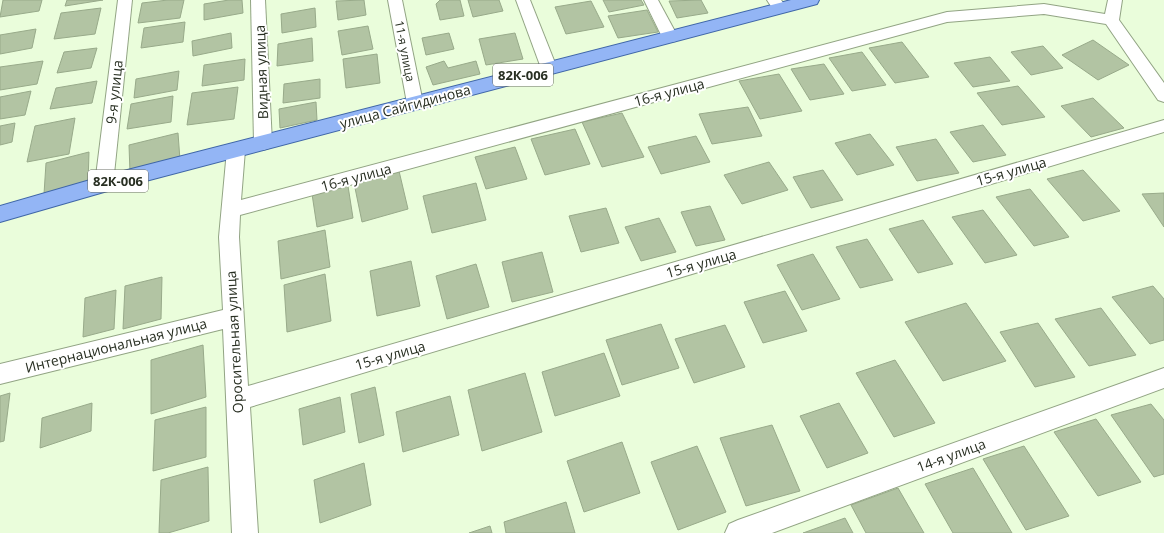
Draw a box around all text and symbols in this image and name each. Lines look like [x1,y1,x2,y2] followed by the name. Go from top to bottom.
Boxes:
[391,19,419,83] street label: 11-я улица
[250,24,272,120] street label: Видная улица
[101,59,127,125] street label: 9-я улица
[493,64,553,86] road number: 82К-006
[632,73,706,111] street label: 16-я улица
[338,79,472,133] street label: улица Сайгидинова
[974,152,1048,190] street label: 15-я улица
[319,158,393,196] street label: 16-я улица
[88,170,148,192] road number: 82К-006
[664,244,738,282] street label: 15-я улица
[221,270,247,414] street label: Оросительная улица
[23,313,209,377] street label: Интернациональная улица
[353,336,427,374] street label: 15-я улица
[914,434,988,476] street label: 14-я улица

